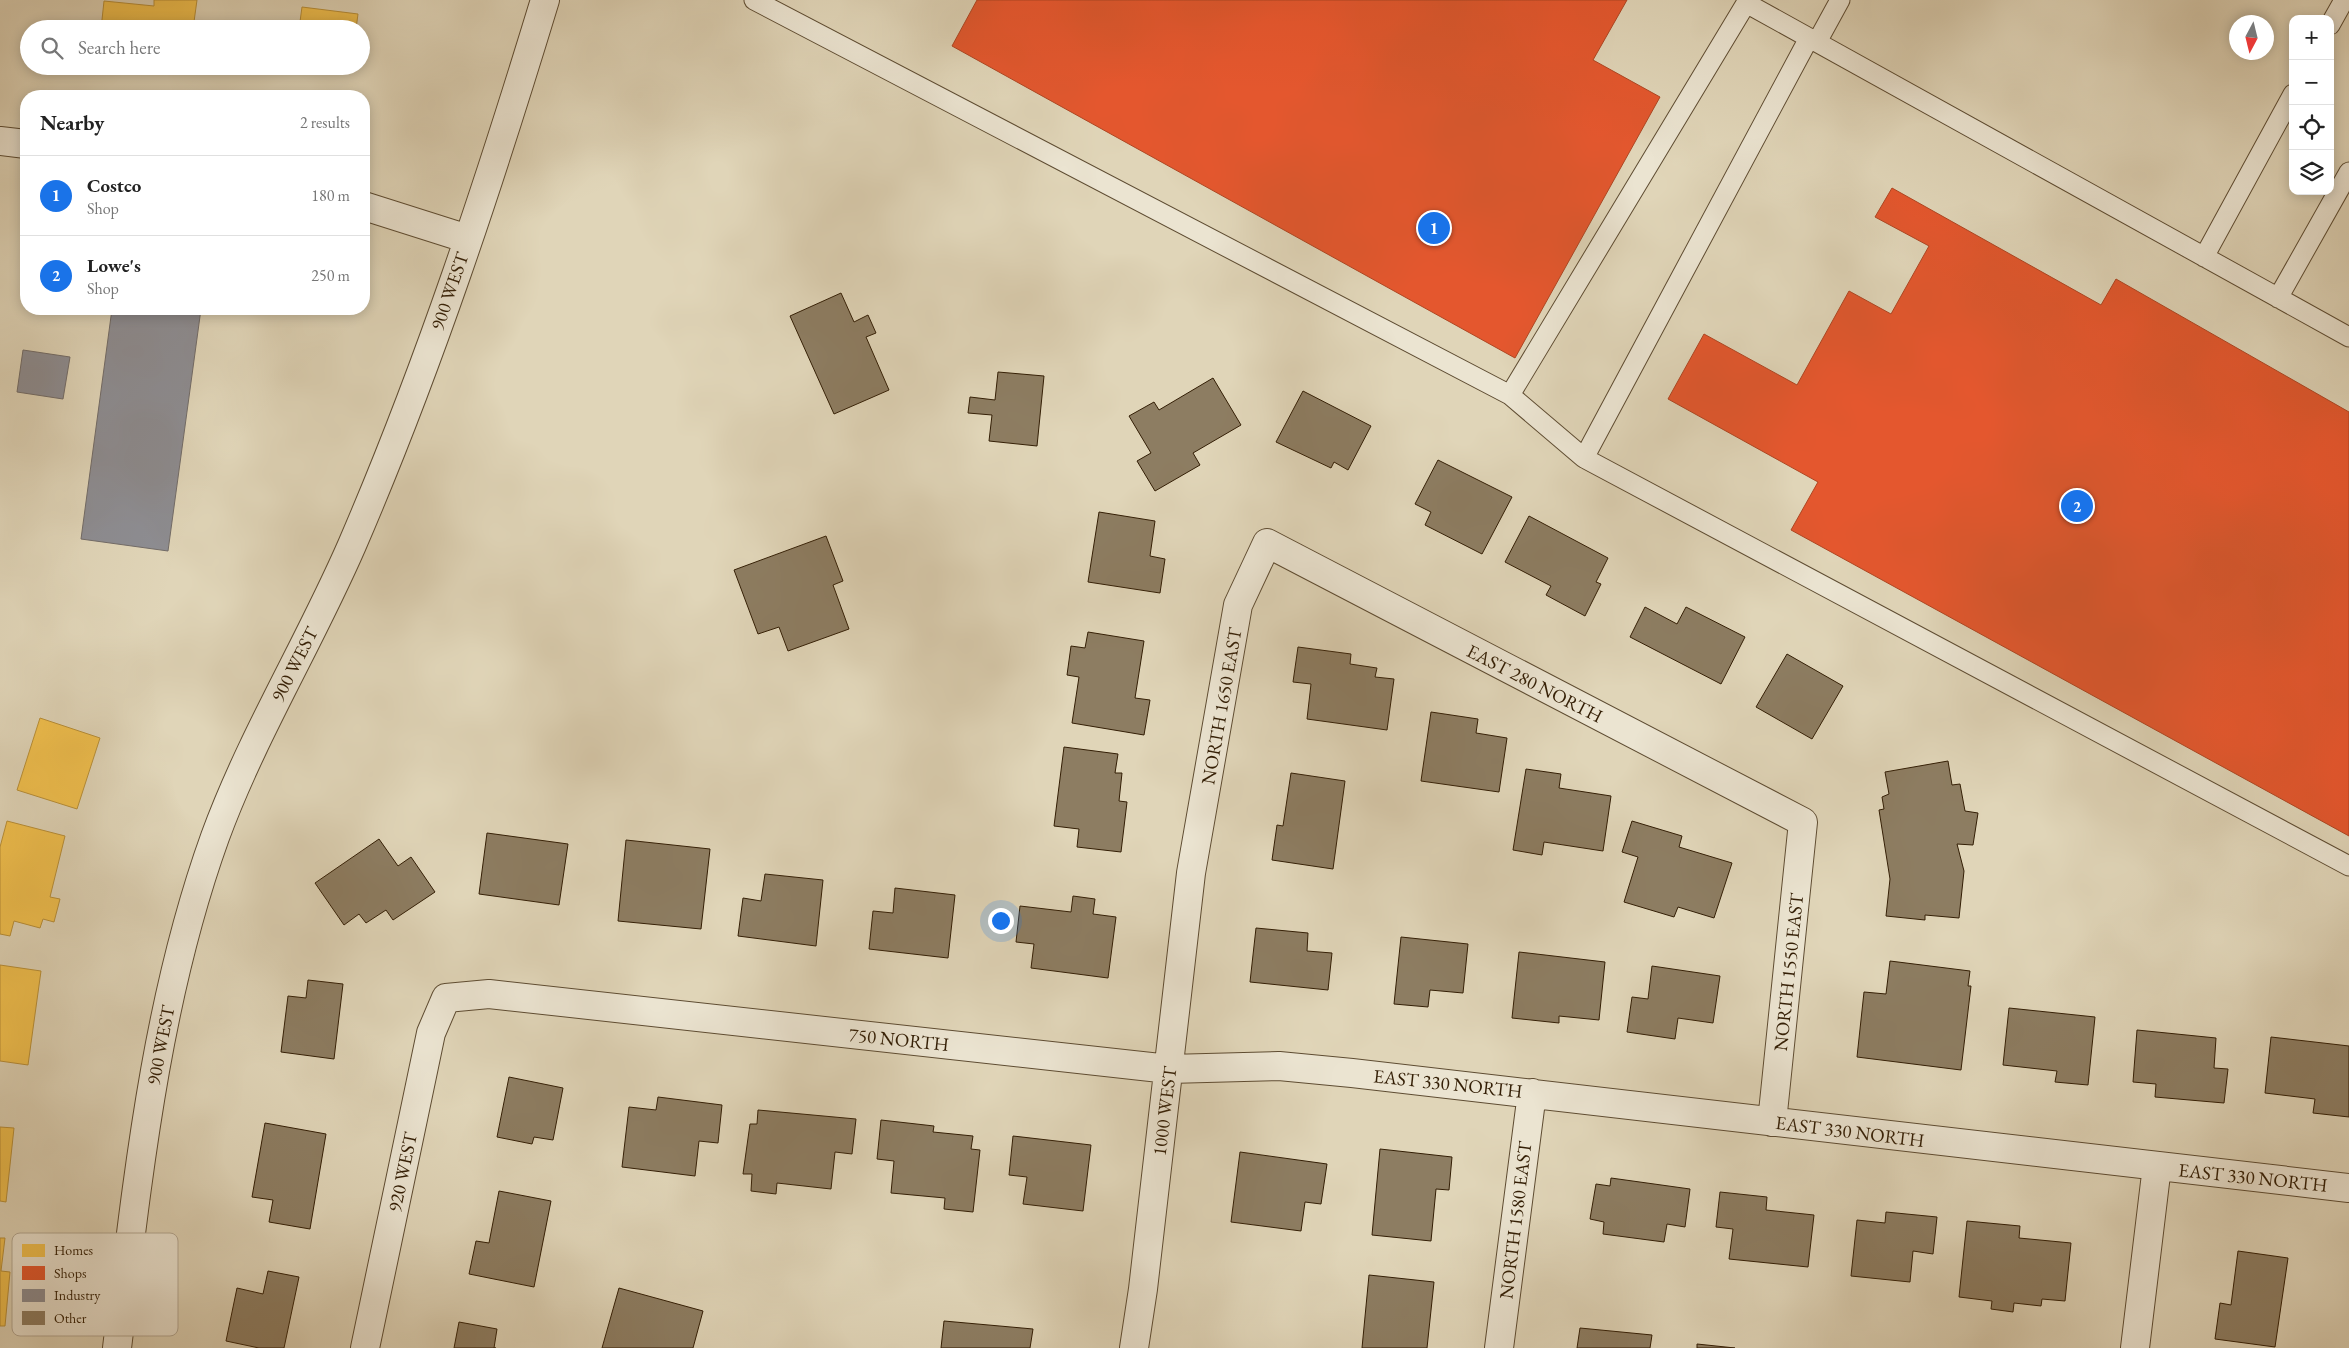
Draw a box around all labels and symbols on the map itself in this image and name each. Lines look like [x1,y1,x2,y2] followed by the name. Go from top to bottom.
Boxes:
[2229,15,2274,60] north arrow
[1418,209,1450,247] pin: 1
[424,249,475,333] street label: 900 WEST
[2061,487,2093,525] pin: 2
[265,622,324,706] street label: 900 WEST
[1195,625,1248,786] street label: NORTH 1650 EAST
[1462,638,1607,729] street label: EAST 280 NORTH
[1768,892,1809,1052] street label: NORTH 1550 EAST
[988,908,1014,934] your location
[141,1003,181,1087] street label: 900 WEST
[848,1022,950,1057] street label: 750 NORTH
[1372,1063,1524,1104] street label: EAST 330 NORTH
[1147,1065,1182,1157] street label: 1000 WEST
[1774,1110,1926,1153] street label: EAST 330 NORTH
[382,1130,423,1214] street label: 920 WEST
[1493,1139,1538,1300] street label: NORTH 1580 EAST
[2177,1157,2329,1198] street label: EAST 330 NORTH
[12,1233,178,1336] legend
[54,1241,94,1259] text: Homes
[54,1264,87,1282] text: Shops
[54,1286,101,1304] text: Industry
[54,1309,87,1327] text: Other

